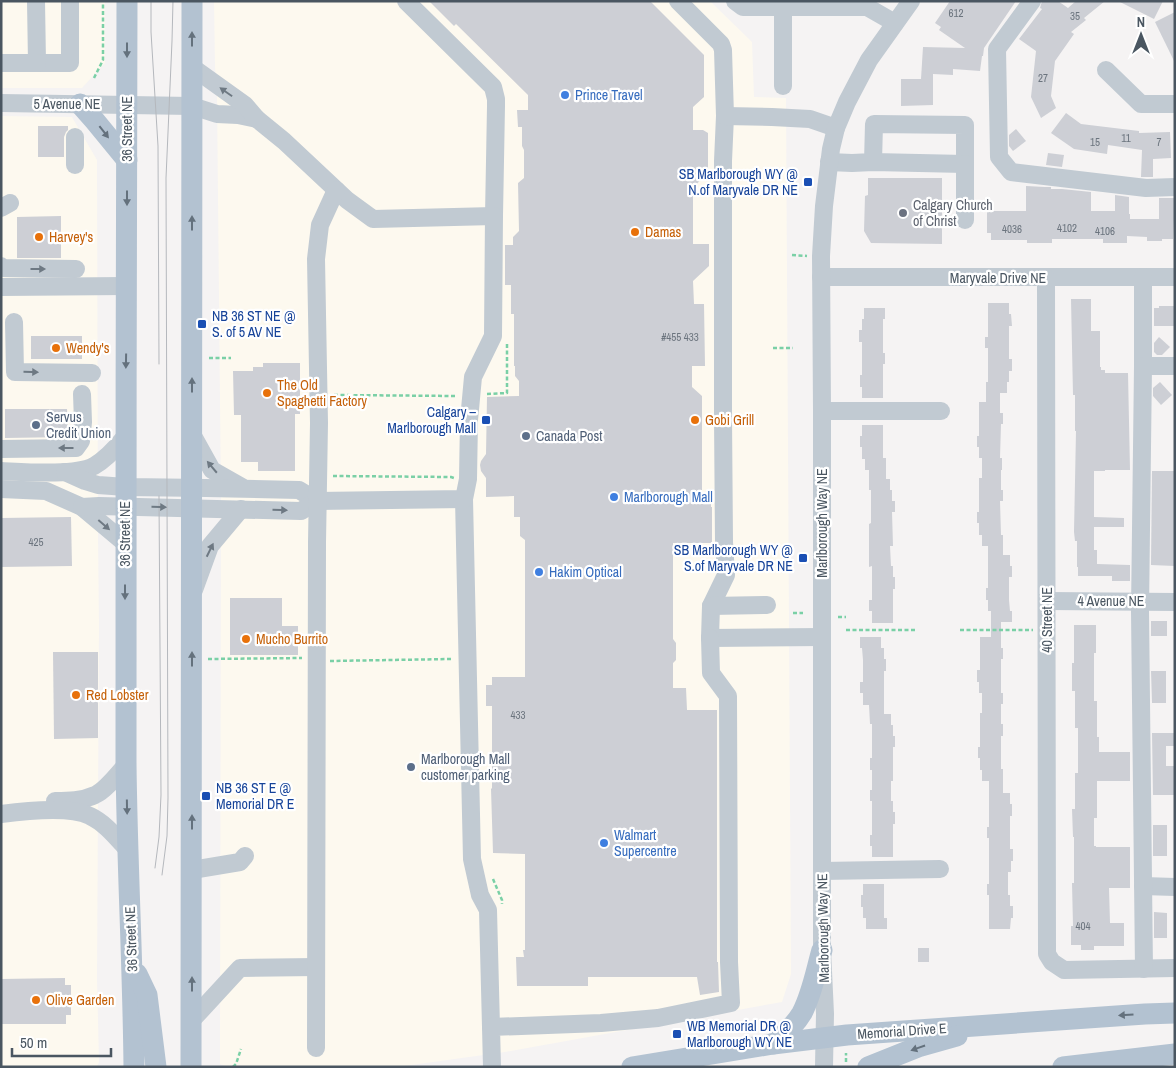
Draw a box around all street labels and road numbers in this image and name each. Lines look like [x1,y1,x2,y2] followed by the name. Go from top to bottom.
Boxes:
[34,95,100,113] street label: 5 Avenue NE
[118,96,136,162] street label: 36 Street NE
[950,269,1046,287] street label: Maryvale Drive NE
[813,468,831,578] street label: Marlborough Way NE
[116,501,134,567] street label: 36 Street NE
[1038,587,1056,653] street label: 40 Street NE
[1078,592,1144,610] street label: 4 Avenue NE
[813,873,833,983] street label: Marlborough Way NE
[121,906,141,972] street label: 36 Street NE
[857,1019,947,1043] street label: Memorial Drive E

